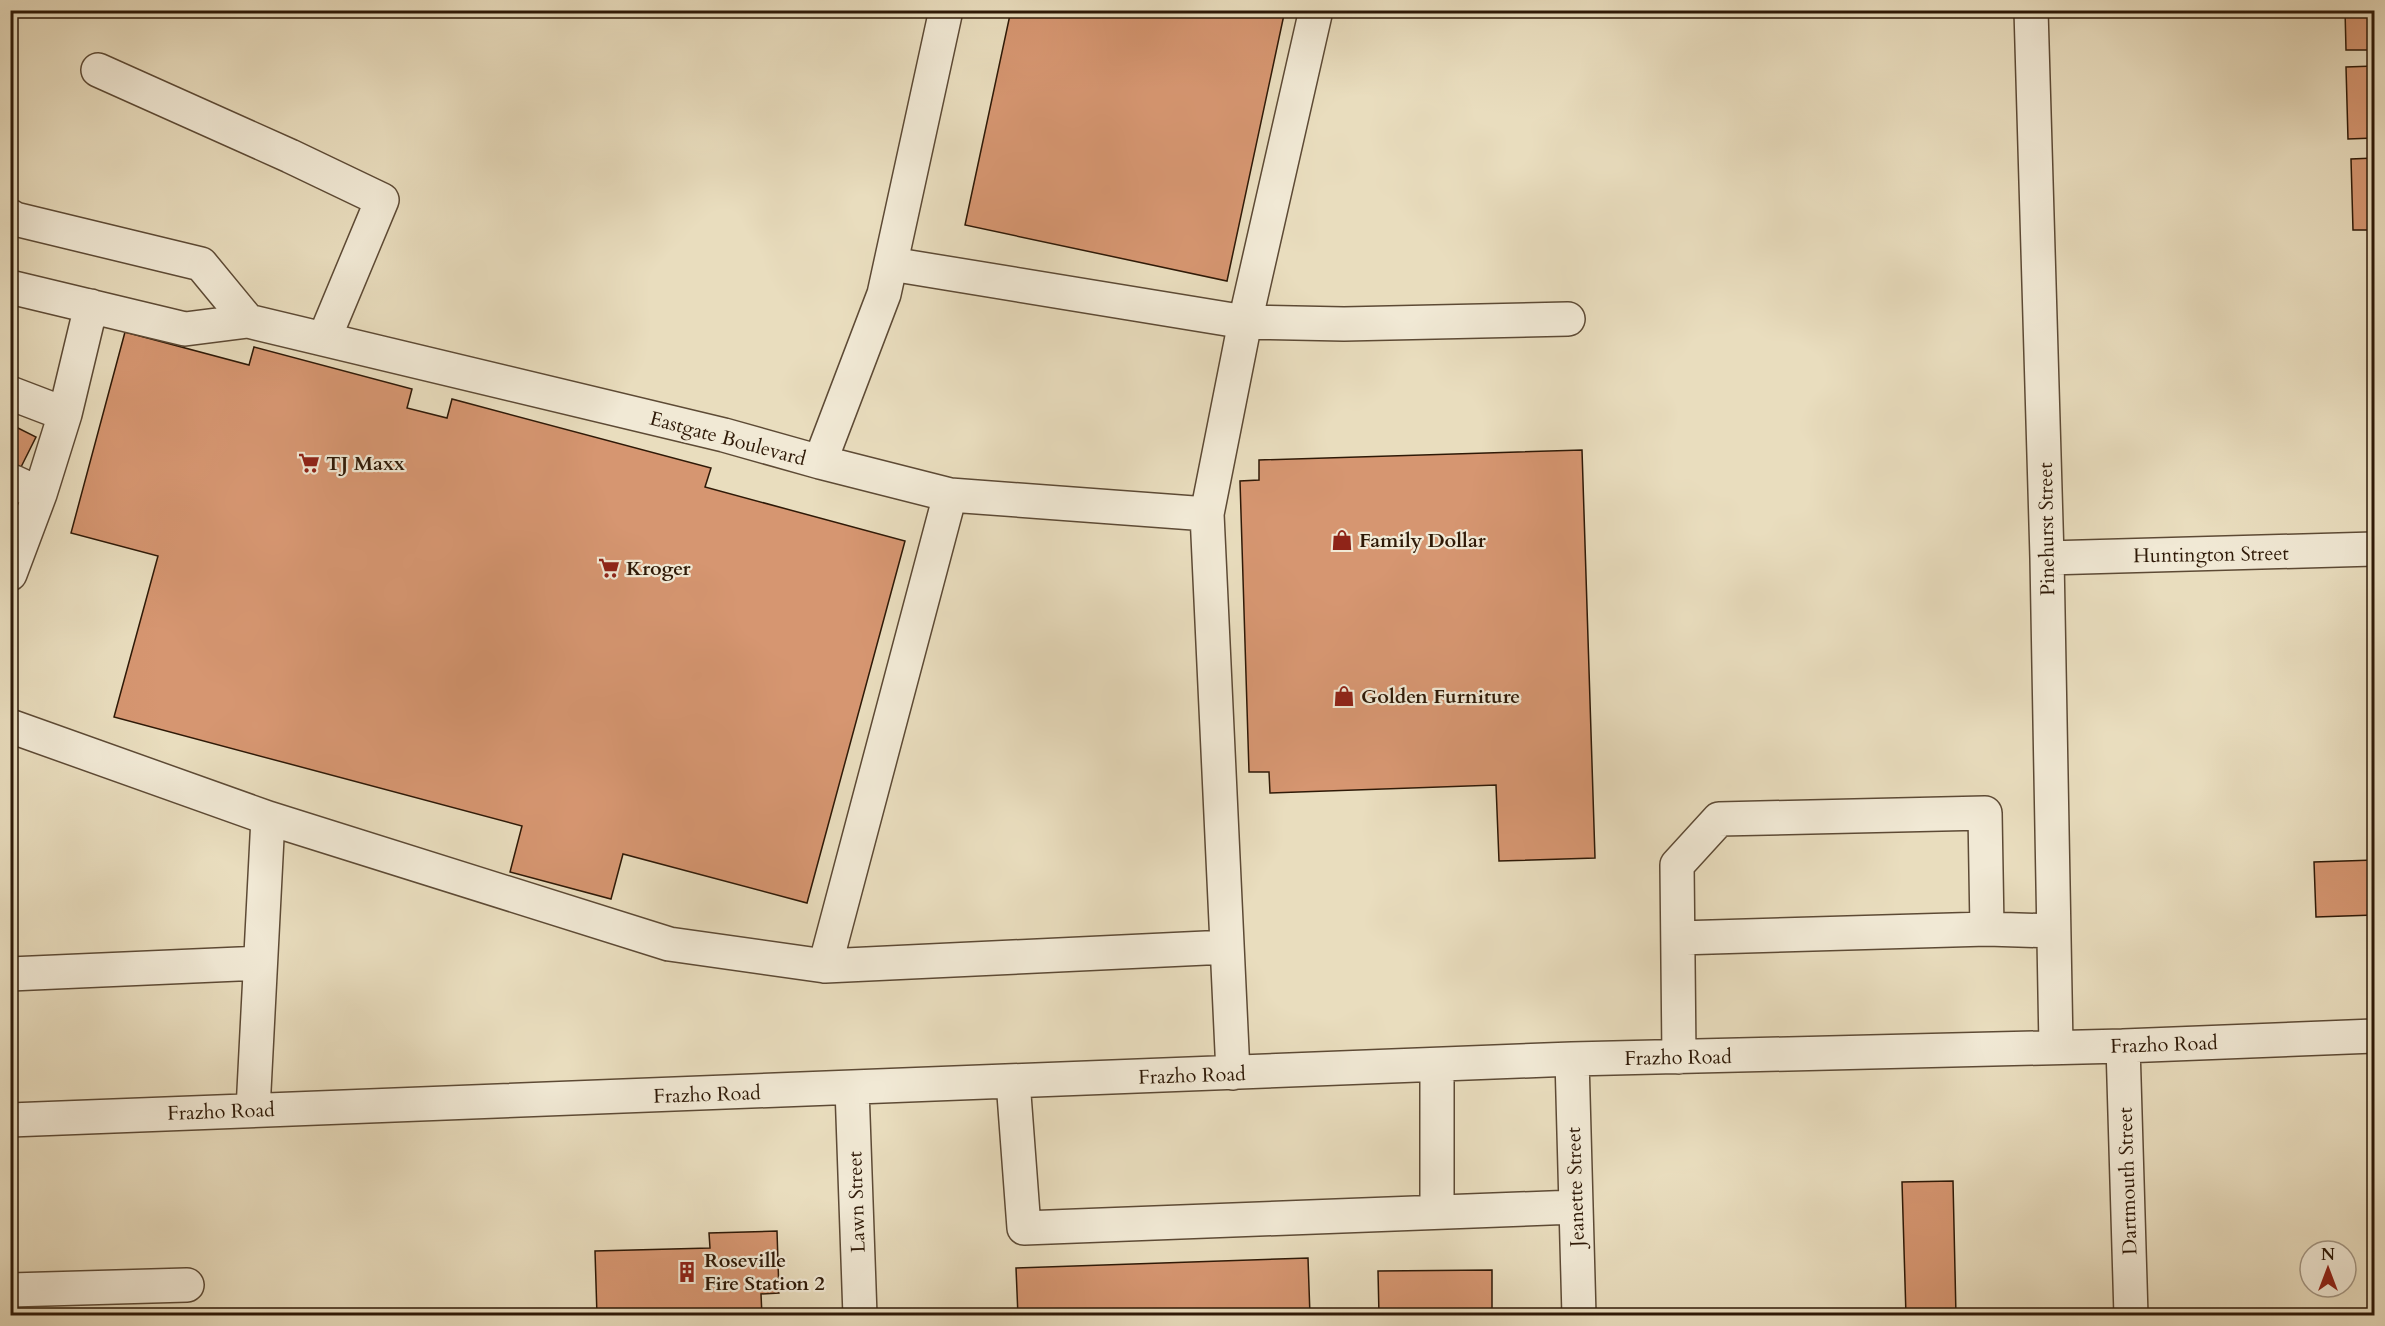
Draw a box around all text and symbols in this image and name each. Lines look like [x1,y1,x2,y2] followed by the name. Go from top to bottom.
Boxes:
[647,405,809,472] street label: Eastgate Boulevard
[326,450,405,477] place label: TJ Maxx
[297,451,321,475] supermarket icon: TJ Maxx
[2032,461,2061,596] street label: Pinehurst Street
[1359,527,1487,554] place label: Family Dollar
[1330,528,1354,552] shop icon: Family Dollar
[2133,540,2290,569] street label: Huntington Street
[626,555,691,582] place label: Kroger
[597,556,621,580] supermarket icon: Kroger
[1361,683,1520,710] place label: Golden Furniture
[1332,684,1356,708] shop icon: Golden Furniture
[2110,1029,2218,1060] street label: Frazho Road
[1624,1043,1732,1072] street label: Frazho Road
[1138,1060,1246,1091] street label: Frazho Road
[653,1079,761,1110] street label: Frazho Road
[167,1096,275,1127] street label: Frazho Road
[2111,1106,2144,1255] street label: Dartmouth Street
[1560,1126,1591,1250] street label: Jeanette Street
[841,1150,872,1253] street label: Lawn Street
[2298,1239,2358,1299] north arrow
[2321,1244,2335,1266] text: N
[704,1247,825,1297] place label: Roseville Fire Station 2
[675,1260,699,1284] building icon: Roseville Fire Station 2

